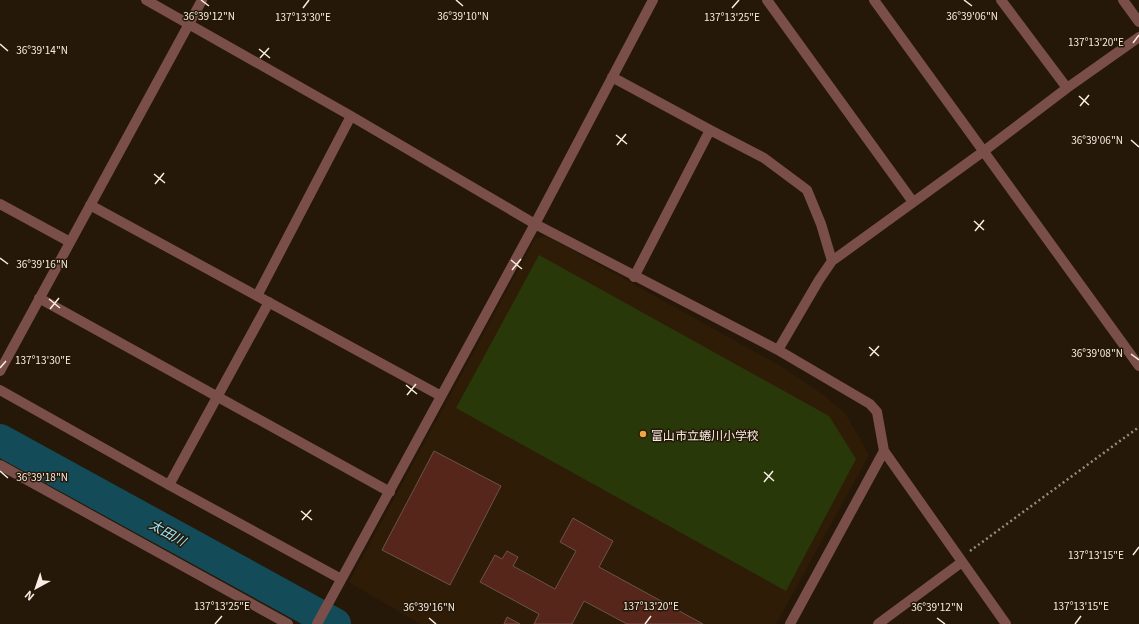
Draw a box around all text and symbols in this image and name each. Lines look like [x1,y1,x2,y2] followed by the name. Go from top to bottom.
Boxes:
[183,8,235,23] text: 36°39'12"N
[437,8,489,23] text: 36°39'10"N
[946,8,998,23] text: 36°39'06"N
[275,9,331,24] text: 137°13'30"E
[704,9,760,24] text: 137°13'25"E
[1068,34,1124,49] text: 137°13'20"E
[16,42,68,57] text: 36°39'14"N
[1071,132,1123,147] text: 36°39'06"N
[16,256,68,271] text: 36°39'16"N
[1071,345,1123,360] text: 36°39'08"N
[15,352,71,367] text: 137°13'30"E
[651,426,759,443] place label: 富山市立蜷川小学校
[638,429,648,439] marker: 富山市立蜷川小学校
[16,469,68,484] text: 36°39'18"N
[146,514,191,551] water label: 太田川
[1068,547,1124,562] text: 137°13'15"E
[16,568,56,608] north arrow
[21,588,37,605] text: N
[194,598,250,613] text: 137°13'25"E
[623,598,679,613] text: 137°13'20"E
[1053,598,1109,613] text: 137°13'15"E
[403,599,455,614] text: 36°39'16"N
[911,599,963,614] text: 36°39'12"N

